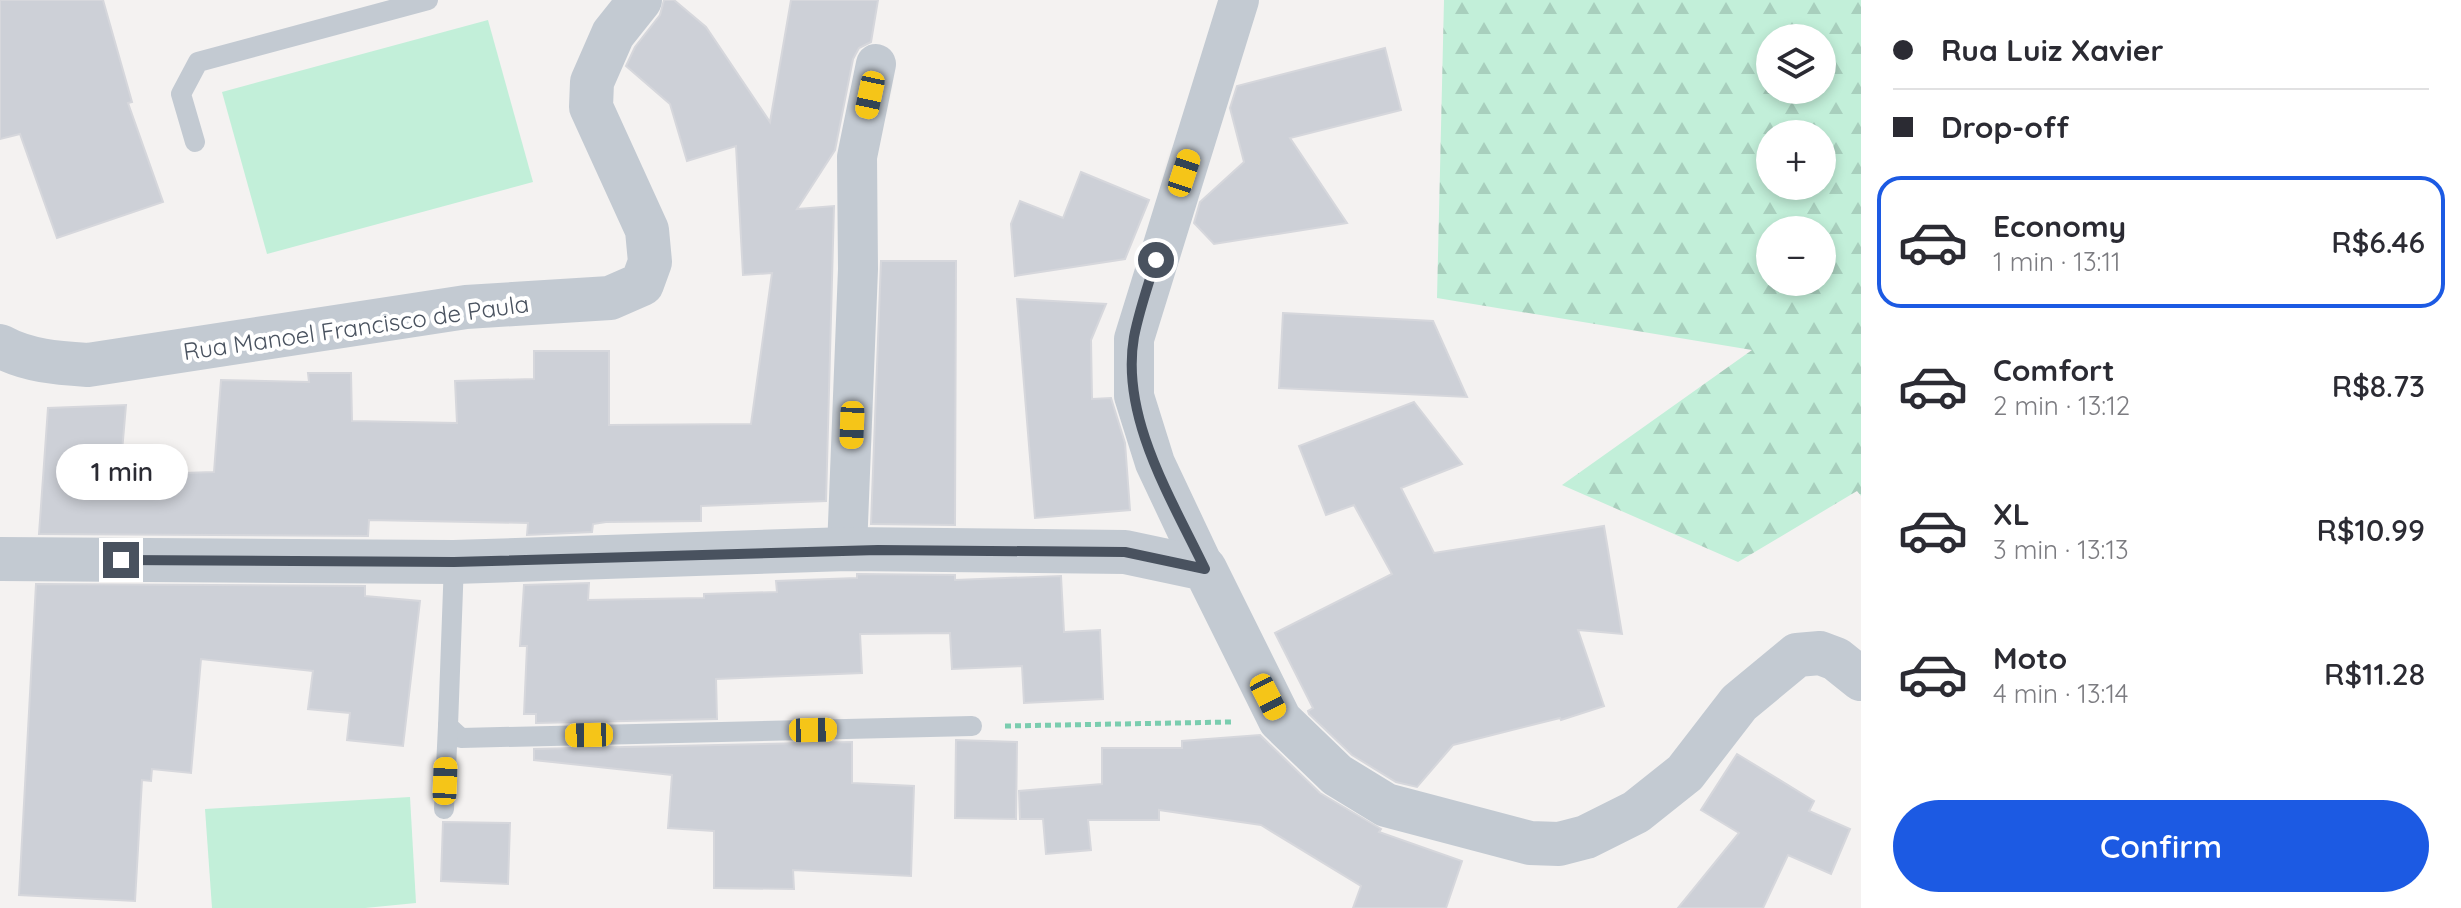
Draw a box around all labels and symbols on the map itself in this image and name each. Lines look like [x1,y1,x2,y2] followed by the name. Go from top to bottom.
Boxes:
[853,69,887,121] car
[1165,146,1203,200] car
[1138,242,1174,278] route start
[181,288,531,366] street label: Rua Manoel Francisco de Paula
[839,401,865,449] car
[55,444,187,500] callout: 1 min
[103,542,139,578] route end
[1246,670,1290,724] car
[789,718,837,742] car
[565,723,613,747] car
[432,757,458,805] car

